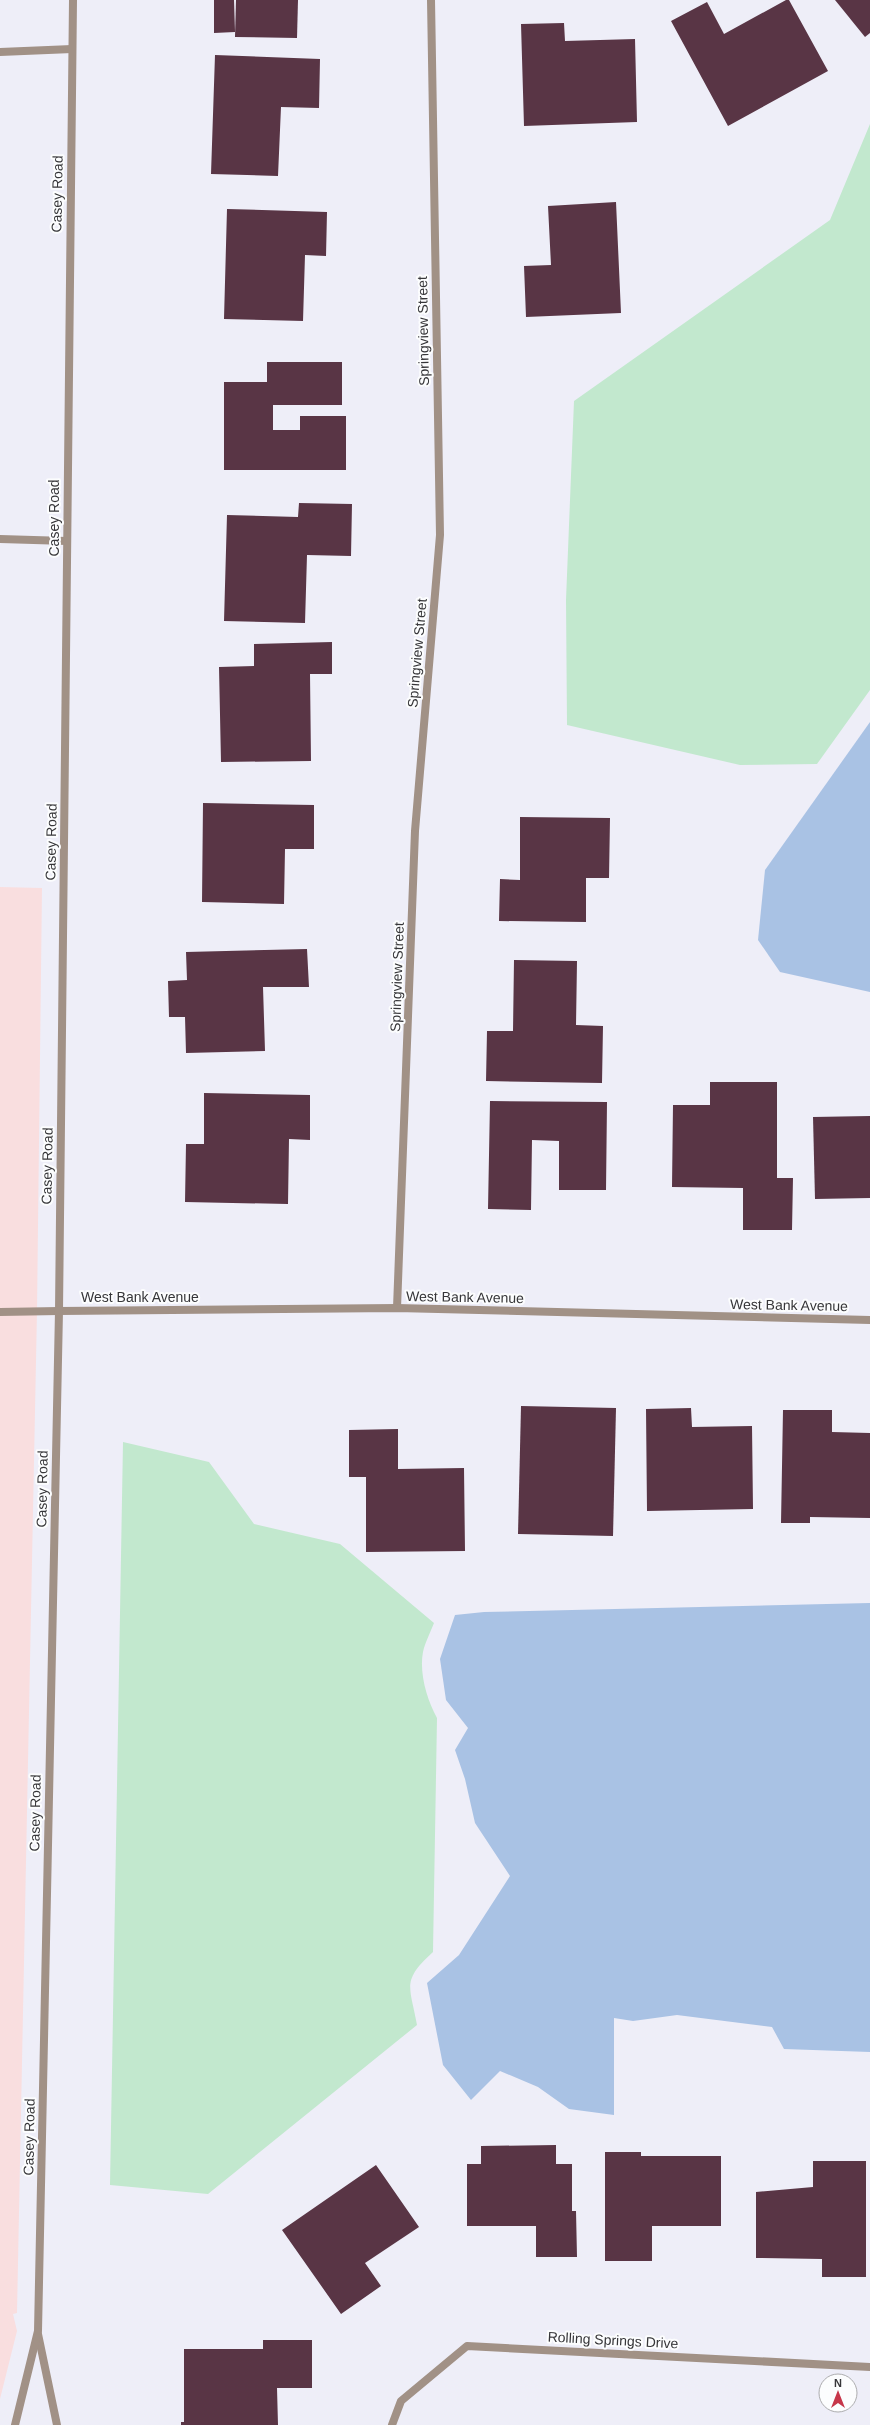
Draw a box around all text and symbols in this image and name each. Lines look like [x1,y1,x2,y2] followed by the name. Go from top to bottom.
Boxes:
[48,155,66,233] street label: Casey Road
[414,276,432,386] street label: Springview Street
[46,479,62,557] street label: Casey Road
[404,598,430,708] street label: Springview Street
[42,803,60,881] street label: Casey Road
[387,922,407,1032] street label: Springview Street
[38,1127,56,1205] street label: Casey Road
[406,1288,524,1306] street label: West Bank Avenue
[81,1289,199,1305] street label: West Bank Avenue
[730,1296,848,1314] street label: West Bank Avenue
[33,1450,51,1528] street label: Casey Road
[26,1774,44,1852] street label: Casey Road
[20,2098,38,2176] street label: Casey Road
[547,2329,679,2351] street label: Rolling Springs Drive
[818,2373,858,2413] north arrow
[834,2377,842,2389] text: N

